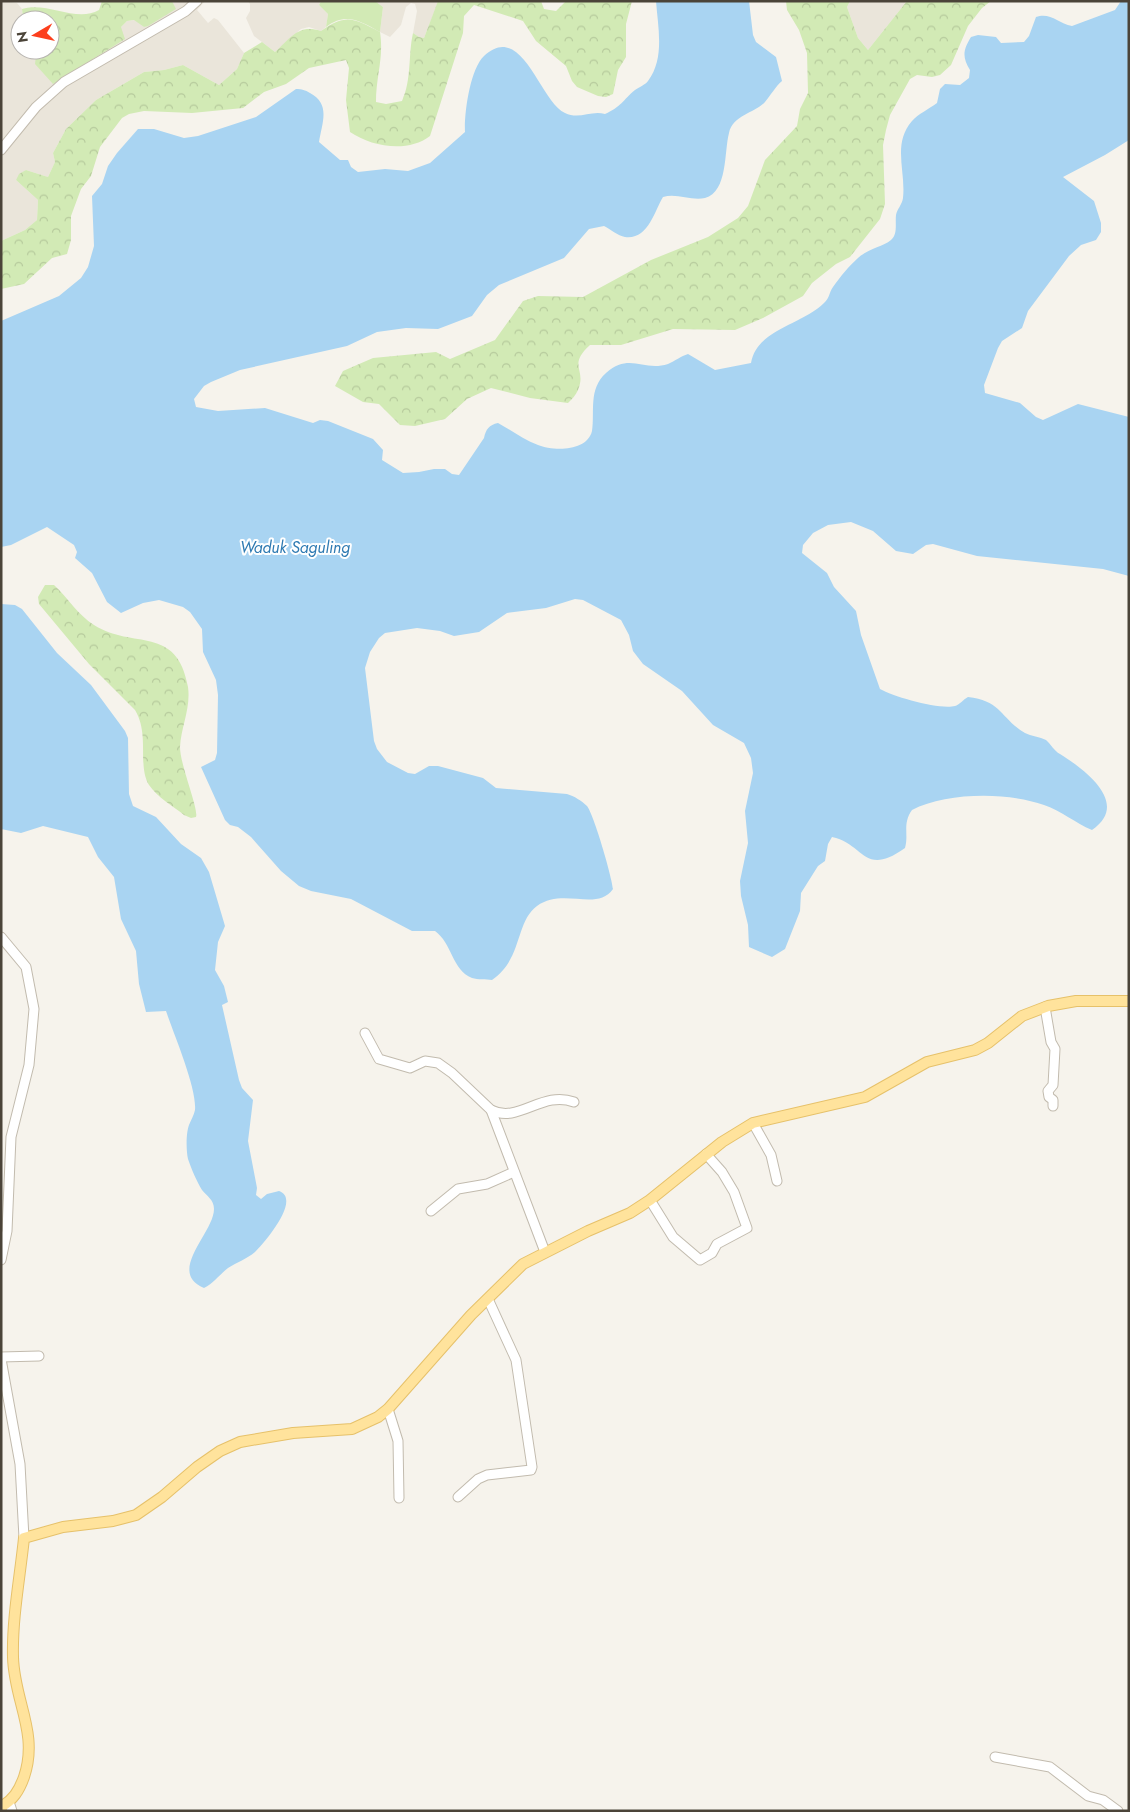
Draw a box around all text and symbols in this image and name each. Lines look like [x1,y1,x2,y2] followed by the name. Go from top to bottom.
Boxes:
[10,10,60,60] north arrow
[11,30,33,44] text: N
[240,536,350,559] water label: Waduk Saguling

